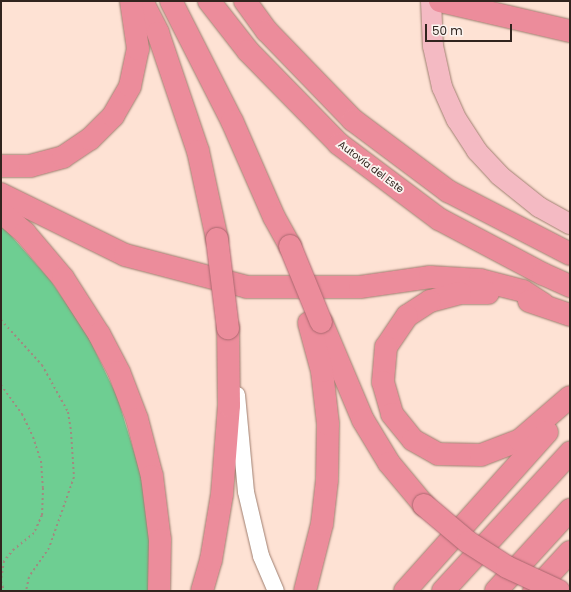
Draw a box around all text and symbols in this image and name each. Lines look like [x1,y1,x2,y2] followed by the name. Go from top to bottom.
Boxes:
[427,16,514,42] scale bar
[432,22,463,39] text: 50 m
[336,138,406,196] street label: Autovía del Este

